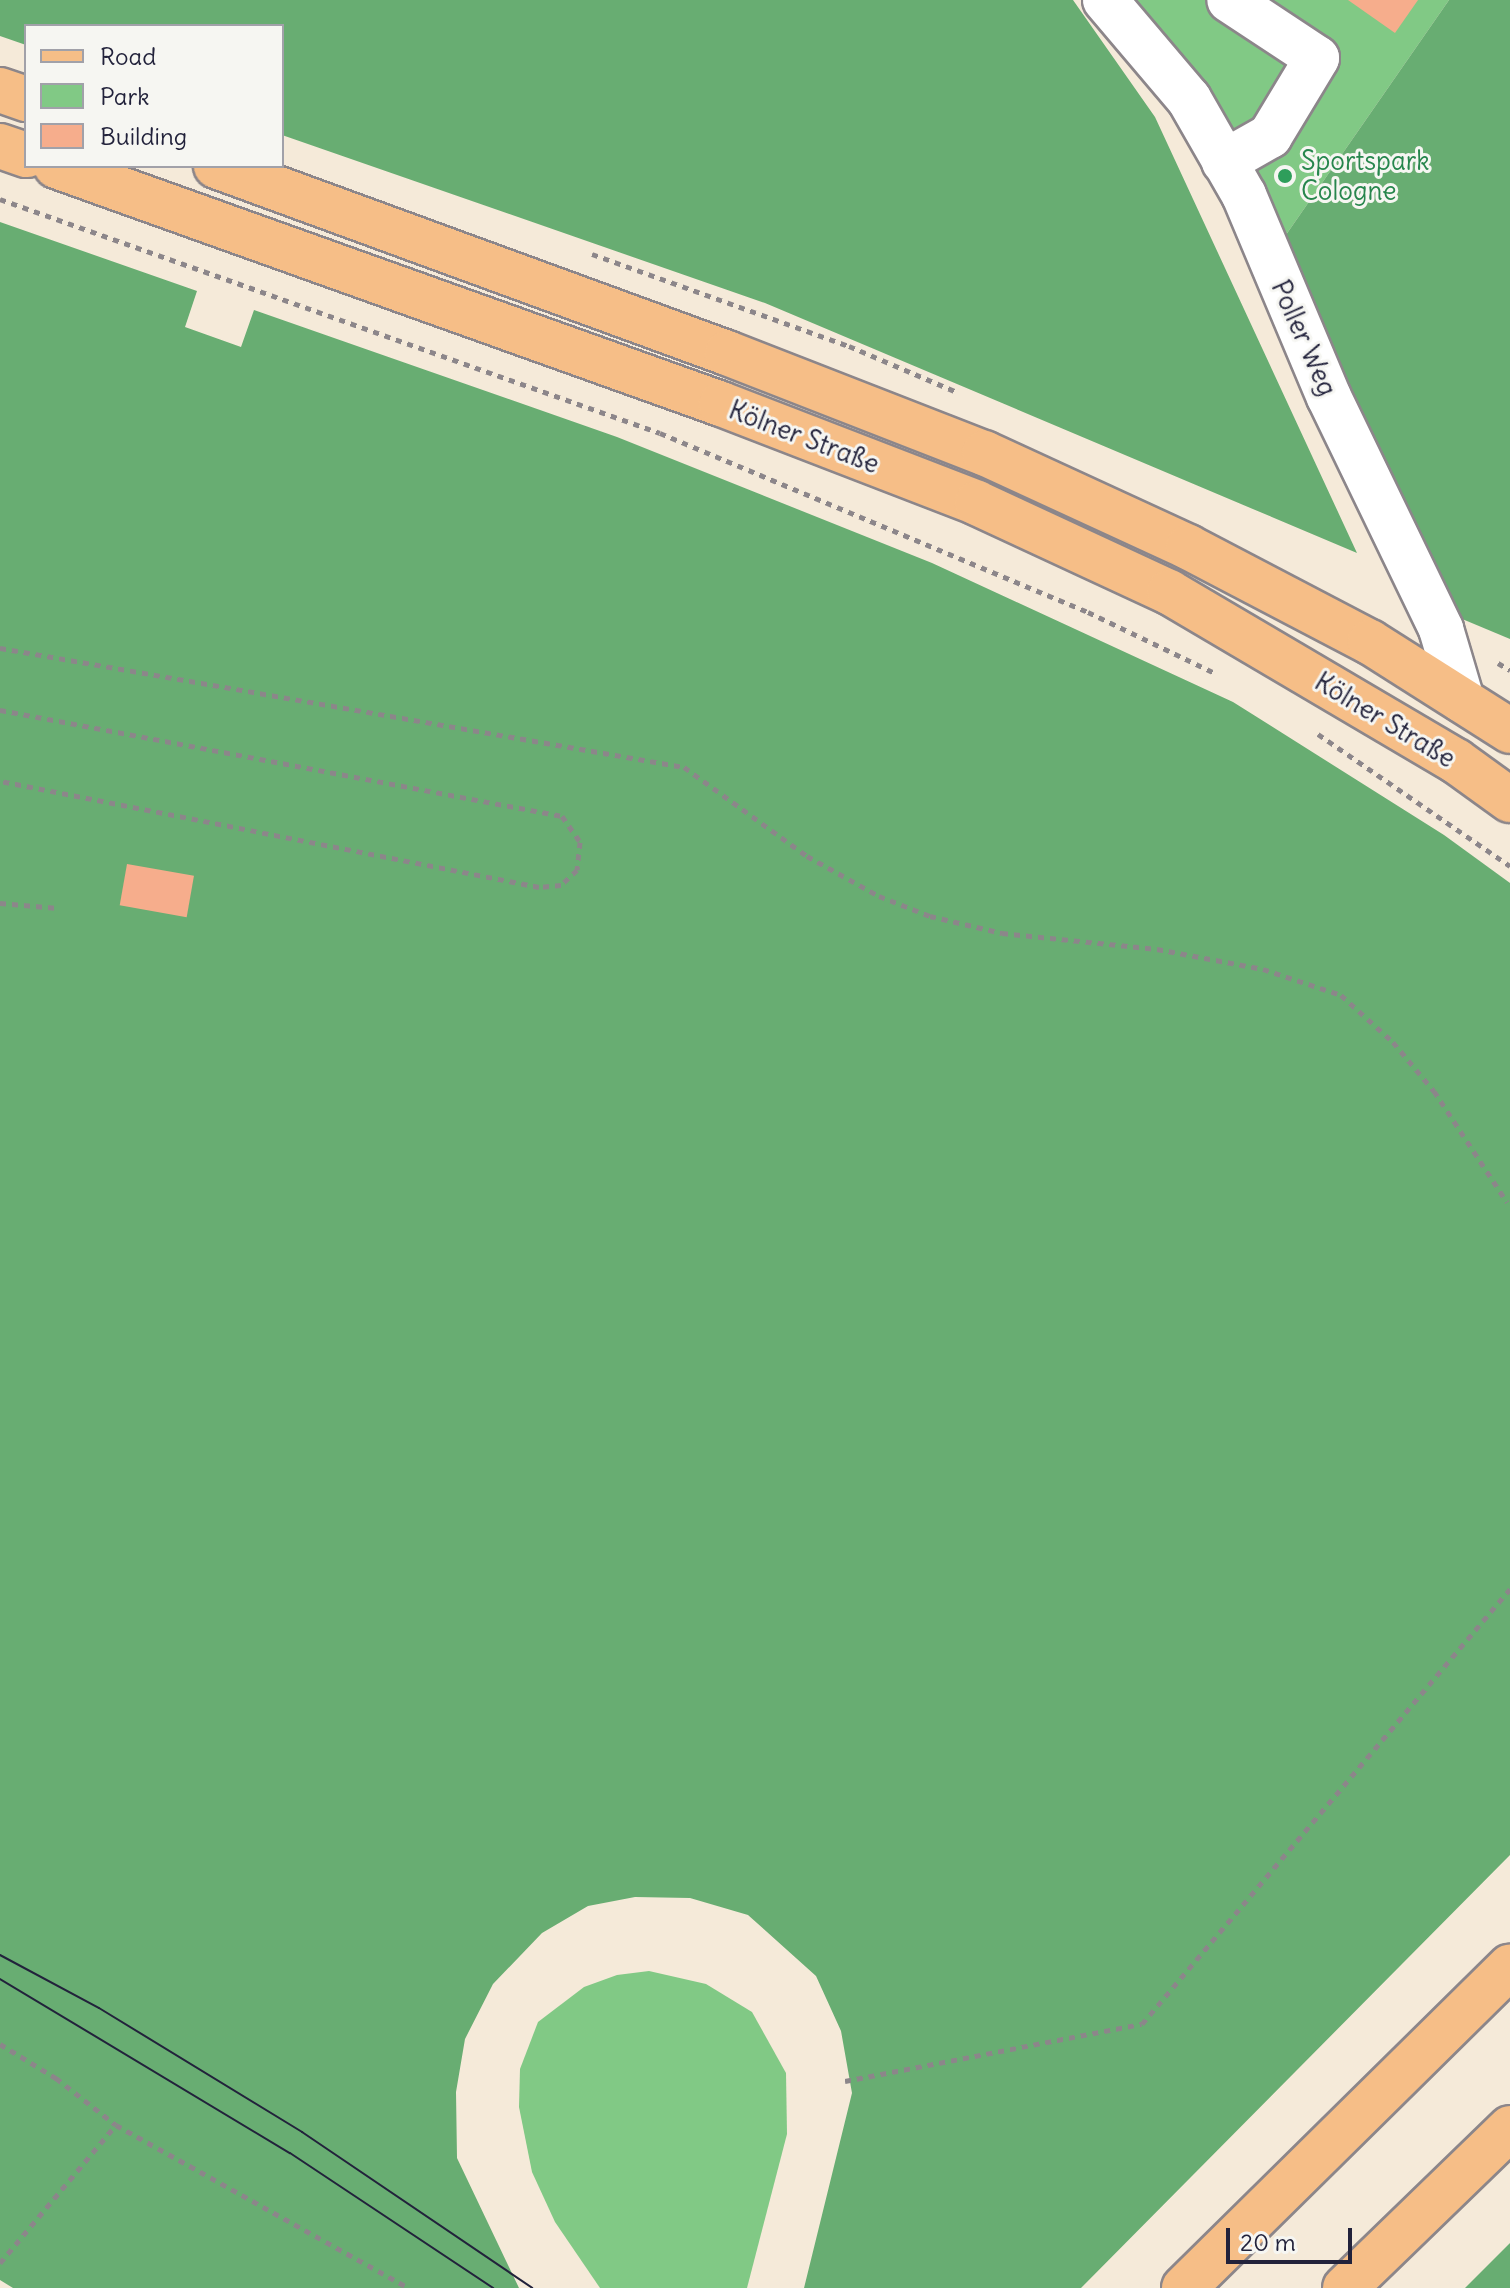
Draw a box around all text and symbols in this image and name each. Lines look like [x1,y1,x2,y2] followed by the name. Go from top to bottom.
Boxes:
[24,24,284,168] legend
[100,41,156,71] text: Road
[100,81,150,111] text: Park
[100,121,187,151] text: Building
[1301,145,1430,206] place label: Sportspark Cologne
[1276,167,1294,185] marker: Sportspark Cologne
[1265,275,1343,401] street label: Poller Weg
[725,394,883,480] street label: Kölner Straße
[1309,666,1461,774] street label: Kölner Straße
[1230,2212,1356,2262] scale bar
[1240,2227,1296,2257] text: 20 m

